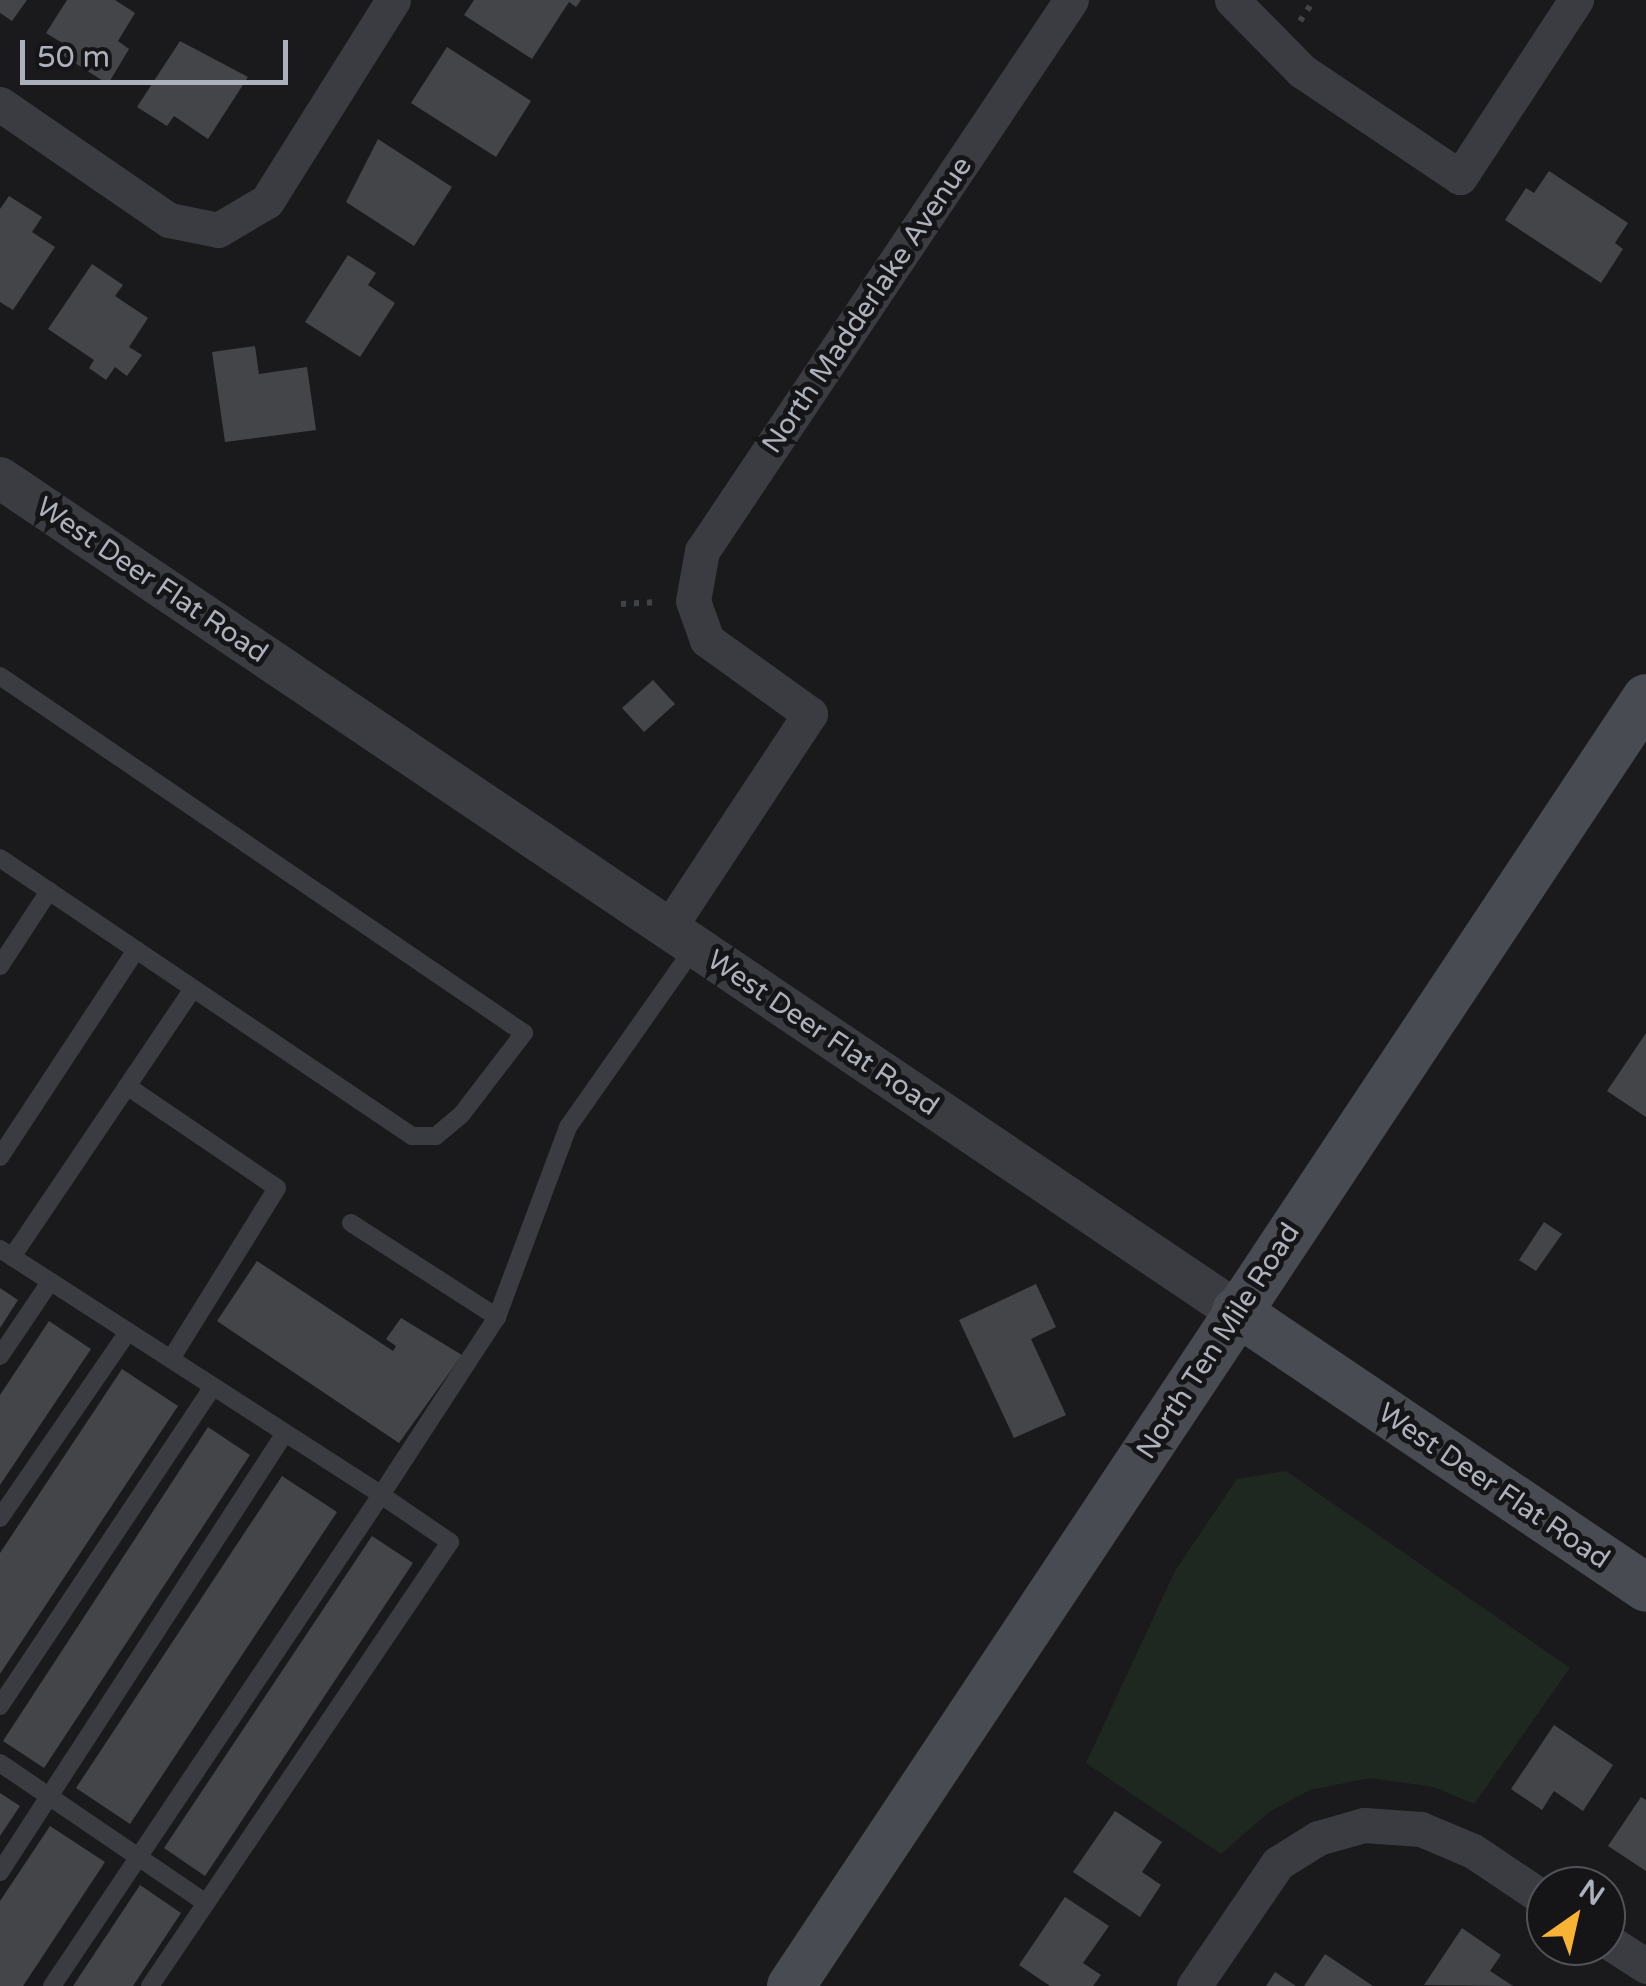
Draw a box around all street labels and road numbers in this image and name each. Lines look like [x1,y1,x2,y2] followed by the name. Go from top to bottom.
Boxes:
[755,150,979,460] street label: North Madderlake Avenue
[30,490,274,670] street label: West Deer Flat Road
[701,943,945,1123] street label: West Deer Flat Road
[1129,1217,1307,1465] street label: North Ten Mile Road
[1372,1396,1616,1576] street label: West Deer Flat Road

